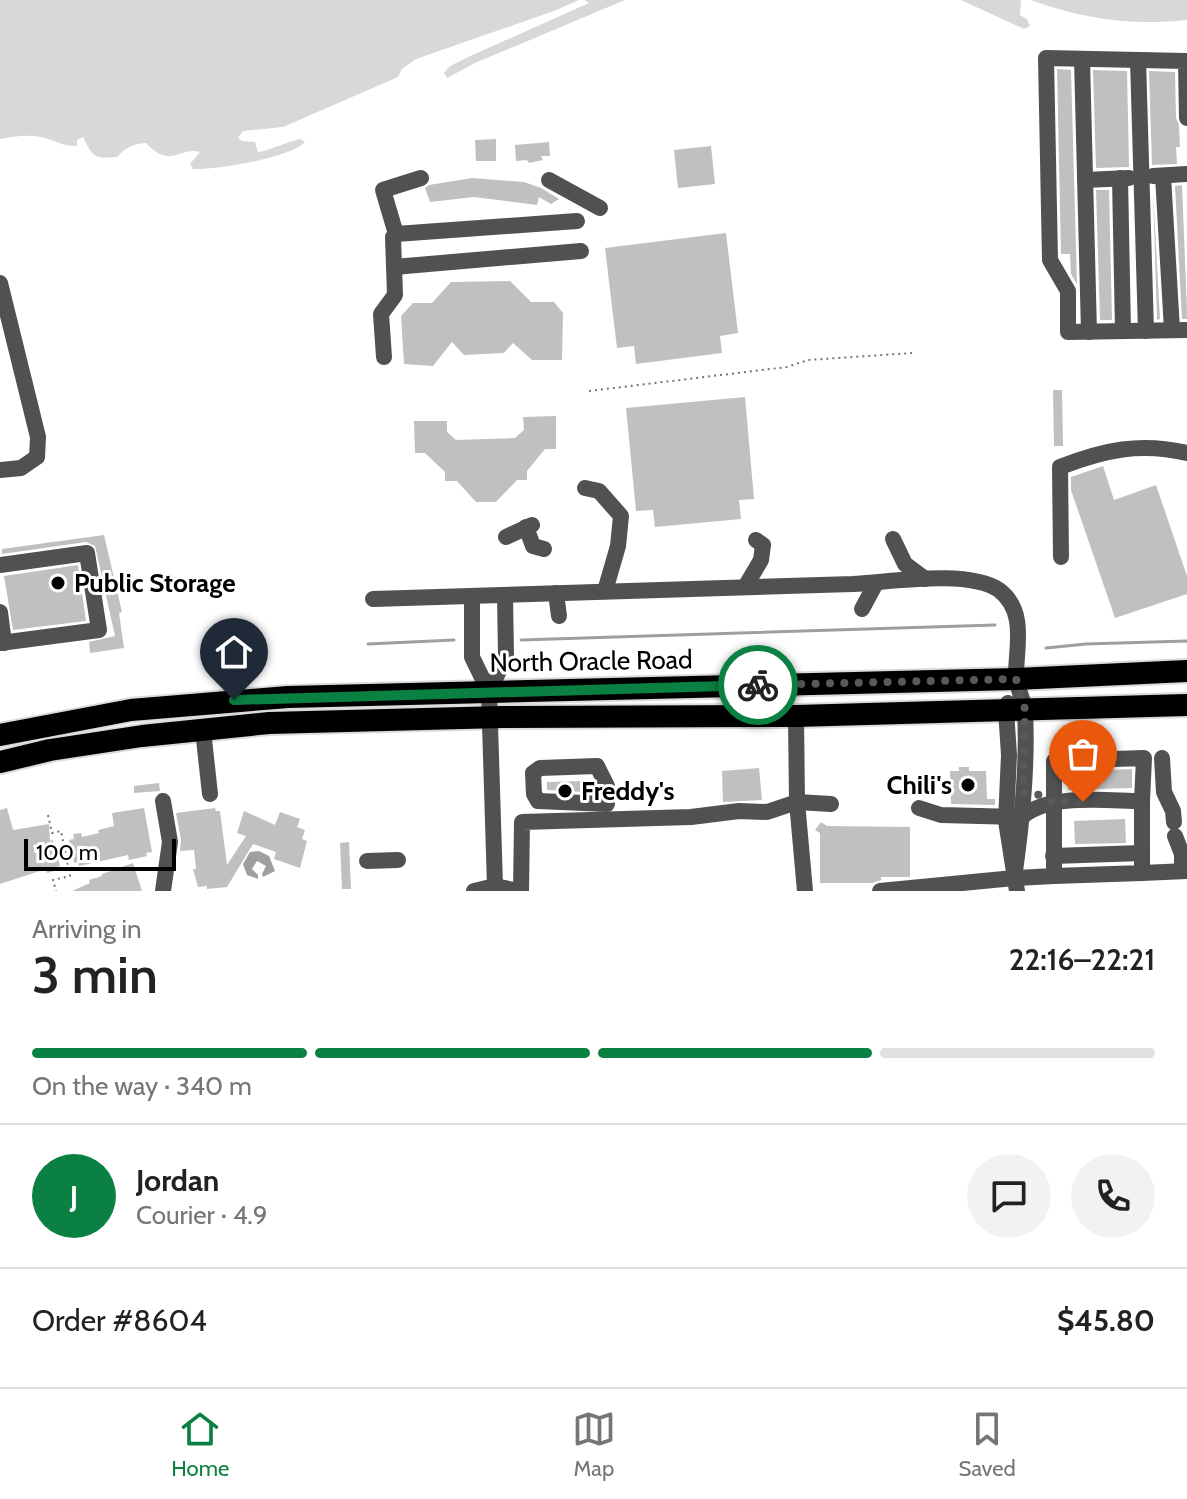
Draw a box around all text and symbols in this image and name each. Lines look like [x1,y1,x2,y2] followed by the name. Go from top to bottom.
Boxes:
[74,567,236,599] place label: Public Storage
[49,574,67,592] marker: Public Storage
[200,618,268,700] pin
[212,630,256,674] icon: home
[489,643,693,679] street label: North Oracle Road
[718,645,798,725] courier
[736,663,780,707] icon: bike
[1049,720,1117,802] pin
[1061,732,1105,776] icon: bag
[887,769,952,801] place label: Chili's
[581,775,675,807] place label: Freddy's
[959,776,977,794] marker: Chili's
[556,782,574,800] marker: Freddy's
[24,835,176,871] scale bar
[36,839,98,866] text: 100 m
[32,913,142,945] text: Arriving in
[1009,941,1155,978] text: 22:16–22:21
[32,943,158,1006] text: 3 min
[32,1070,252,1102] text: On the way · 340 m
[967,1154,1051,1238] button: chat
[1071,1154,1155,1238] button: phone
[136,1162,219,1199] text: Jordan
[70,1178,78,1215] text: J
[136,1199,268,1231] text: Courier · 4.9
[32,1302,207,1339] text: Order #8604
[1057,1302,1155,1339] text: $45.80
[171,1407,229,1482] tab: Home
[572,1407,616,1482] tab: Map
[959,1407,1016,1482] tab: Saved

